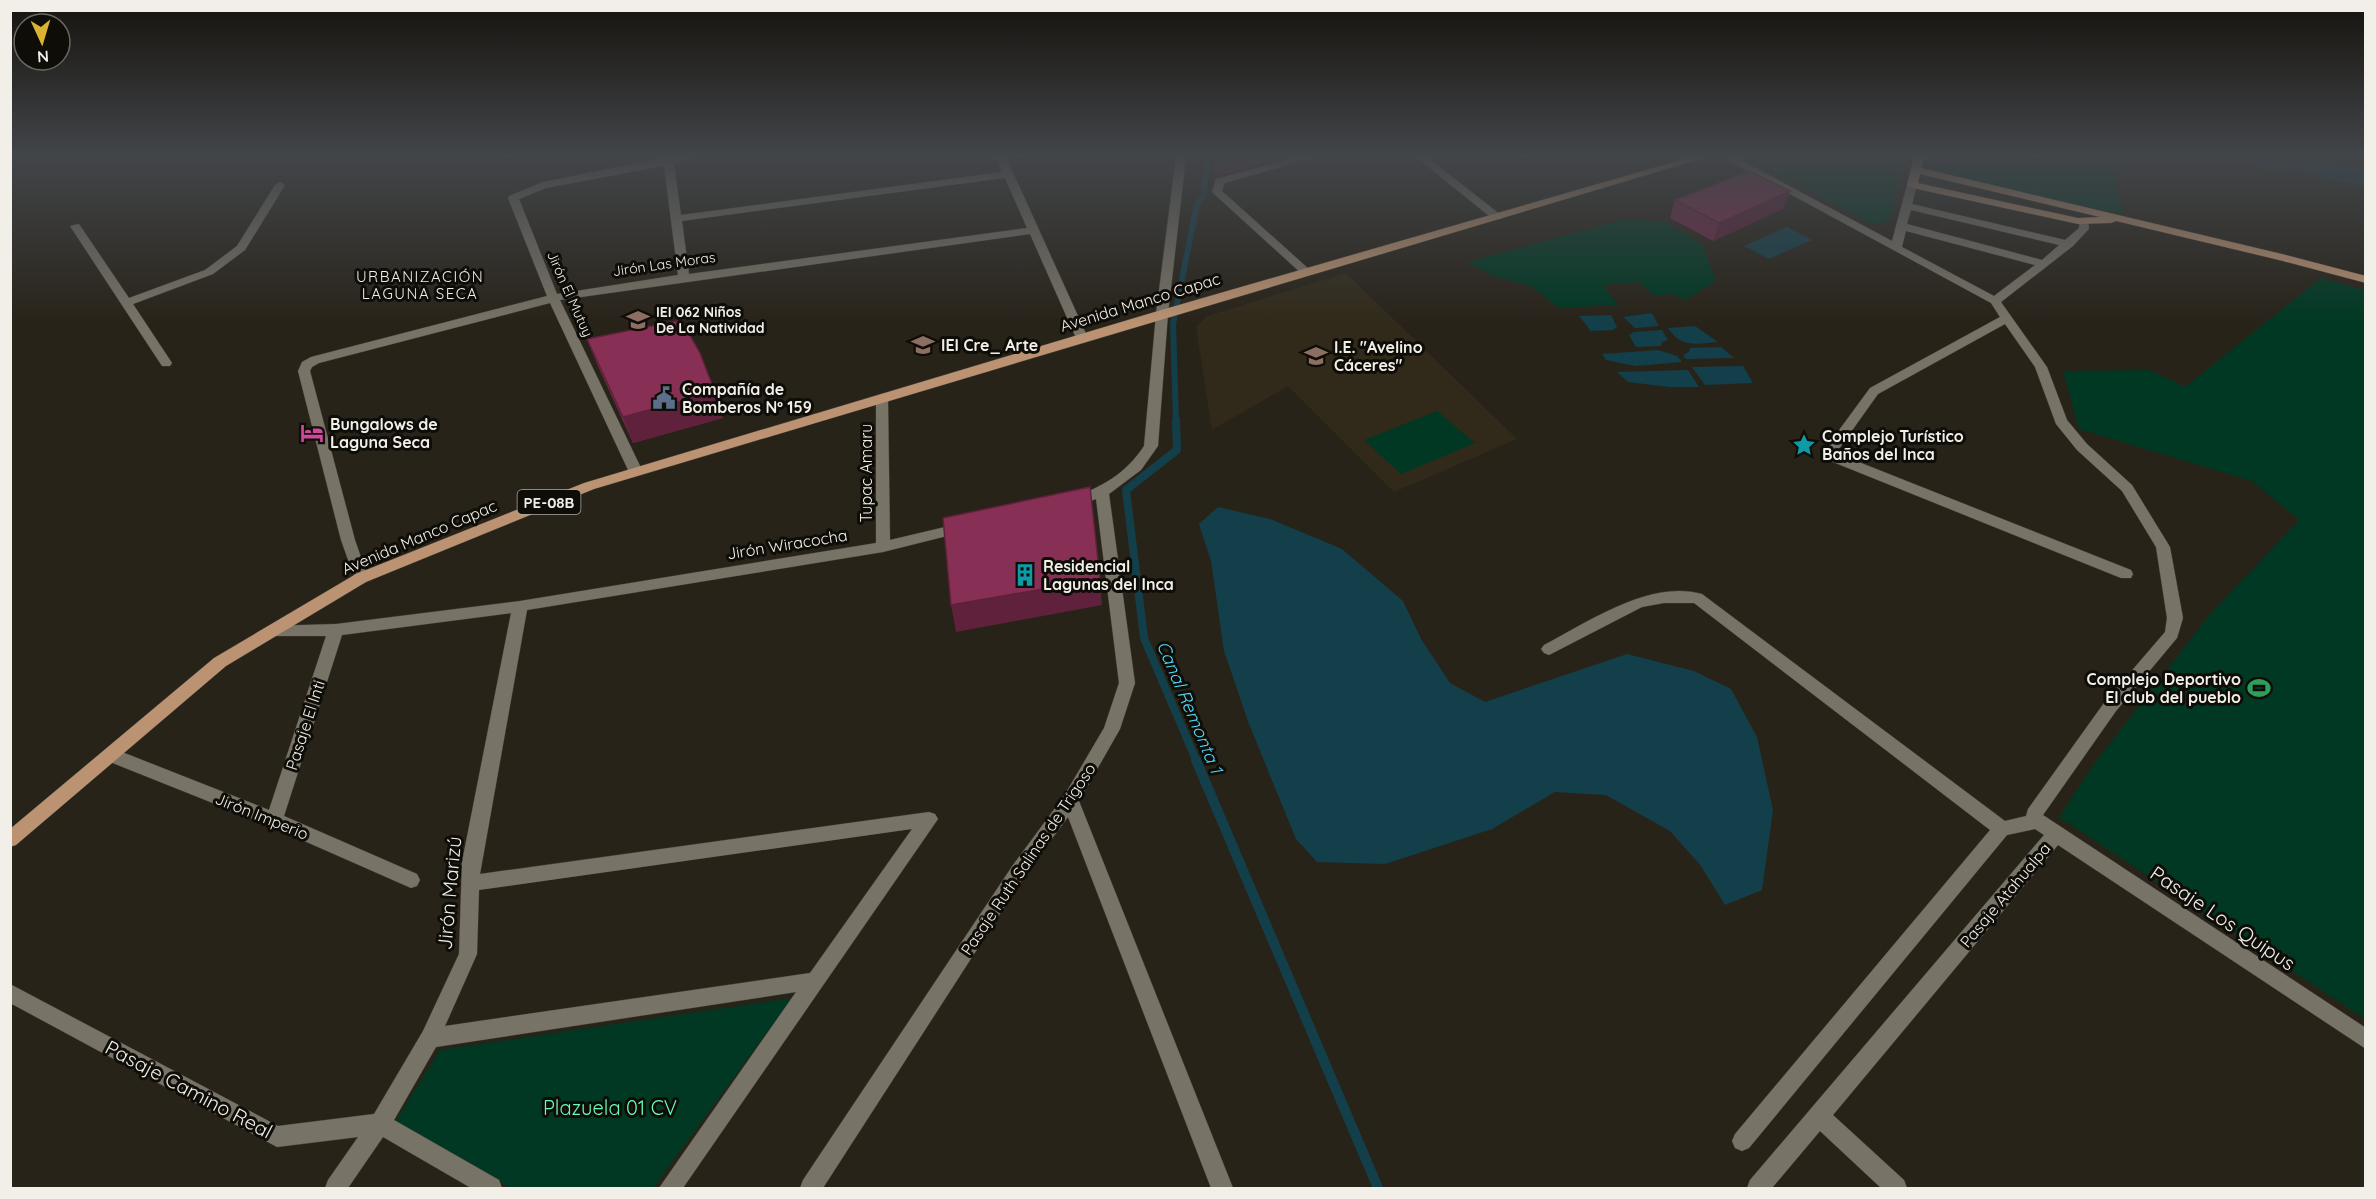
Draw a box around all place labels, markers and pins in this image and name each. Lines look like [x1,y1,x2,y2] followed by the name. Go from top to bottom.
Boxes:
[656,303,765,337] place label: IEI 062 Niños De La Natividad
[625,307,651,333] school or university icon: IEI 062 Niños De La Natividad
[910,332,936,358] school or university icon: IEI Cre_ Arte
[941,335,1038,355] place label: IEI Cre_ Arte
[1334,337,1423,375] place label: I.E. "Avelino Cáceres"
[1303,343,1329,369] school or university icon: I.E. "Avelino Cáceres"
[682,379,812,417] place label: Compañía de Bomberos Nº 159
[651,385,677,411] public building icon: Compañía de Bomberos Nº 159
[330,414,438,452] place label: Bungalows de Laguna Seca
[299,420,325,446] hotel icon: Bungalows de Laguna Seca
[1822,426,1964,464] place label: Complejo Turístico Baños del Inca
[1791,432,1817,458] place icon: Complejo Turístico Baños del Inca
[1043,556,1174,594] place label: Residencial Lagunas del Inca
[1012,562,1038,588] building icon: Residencial Lagunas del Inca
[2087,669,2241,707] place label: Complejo Deportivo El club del pueblo
[2246,675,2272,701] sports icon: Complejo Deportivo El club del pueblo

